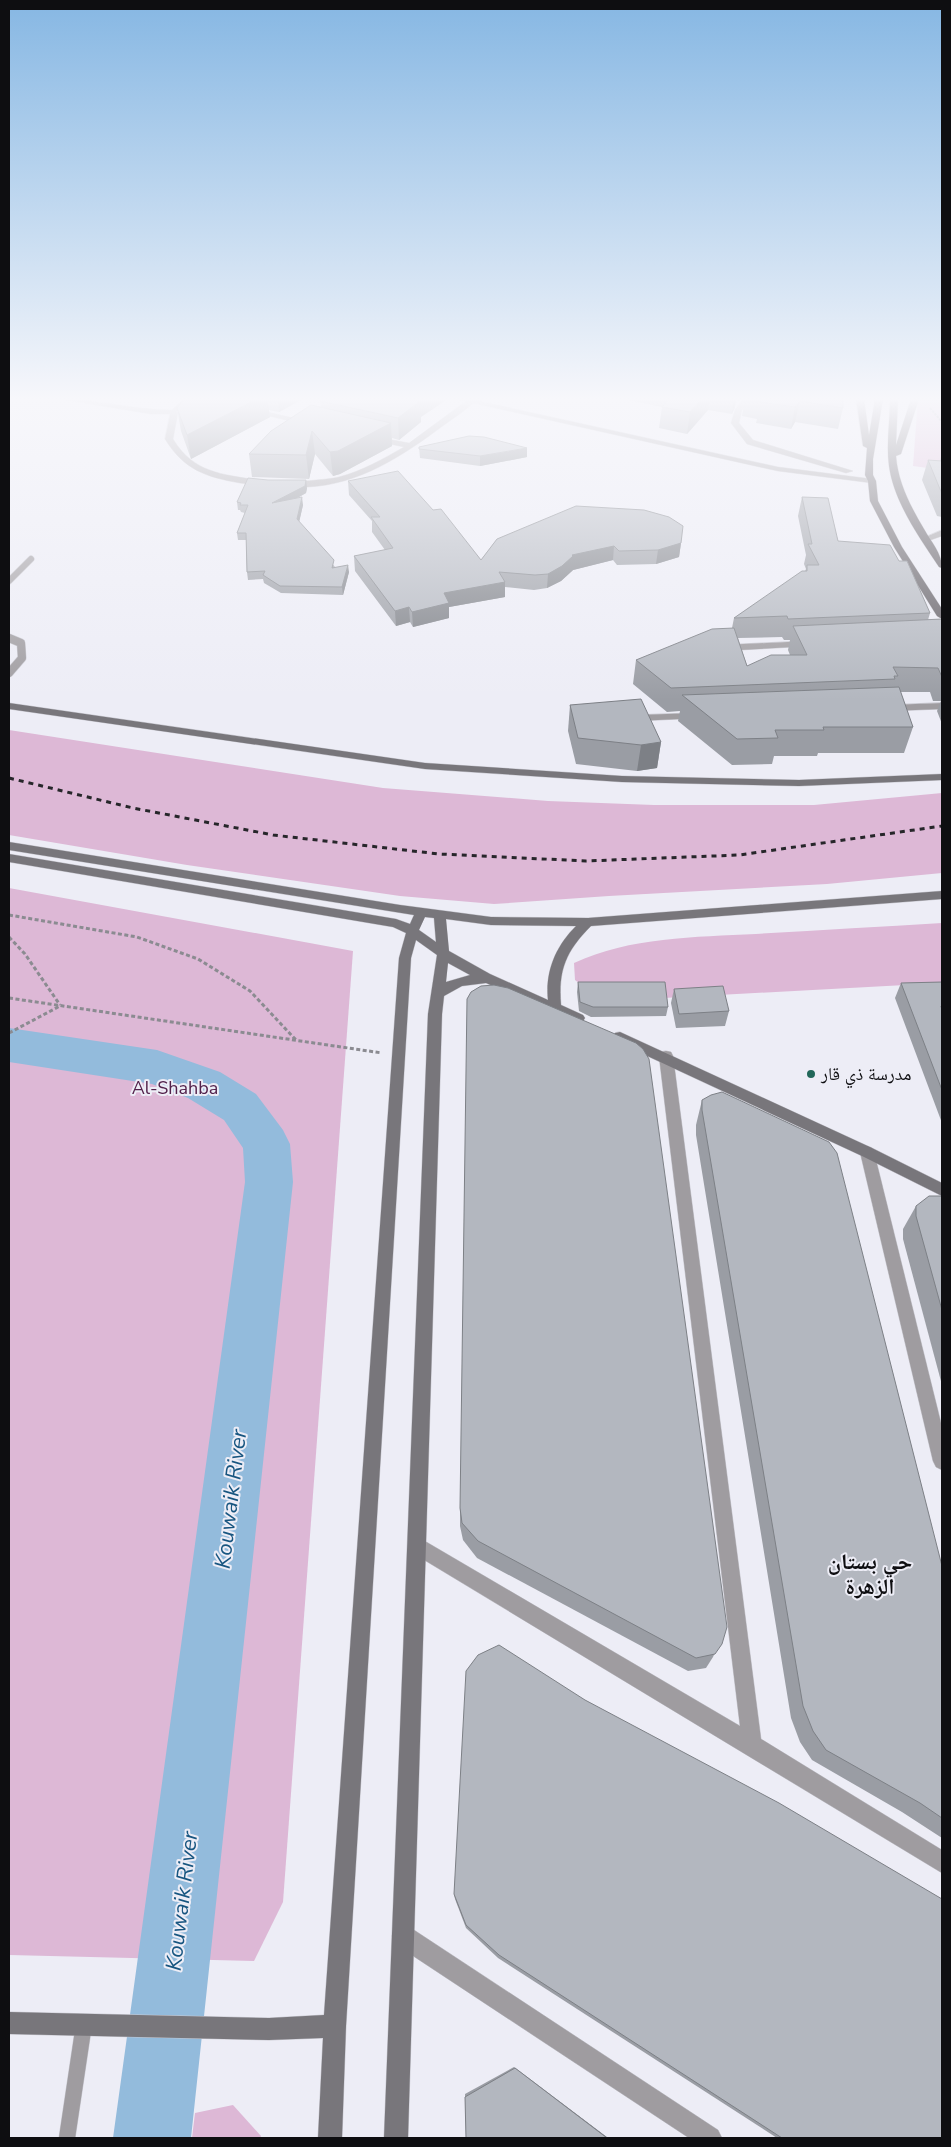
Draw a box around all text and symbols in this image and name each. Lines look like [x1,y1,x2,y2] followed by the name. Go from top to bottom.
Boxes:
[820,1062,912,1089] place label: مدرسة ذي قار
[805,1068,817,1080] marker: مدرسة ذي قار
[132,1076,218,1100] park label: Al-Shahba
[208,1427,255,1571] water label: Kouwaik River
[828,1547,912,1602] district label: حي بستان الزهرة
[159,1829,206,1973] water label: Kouwaik River

